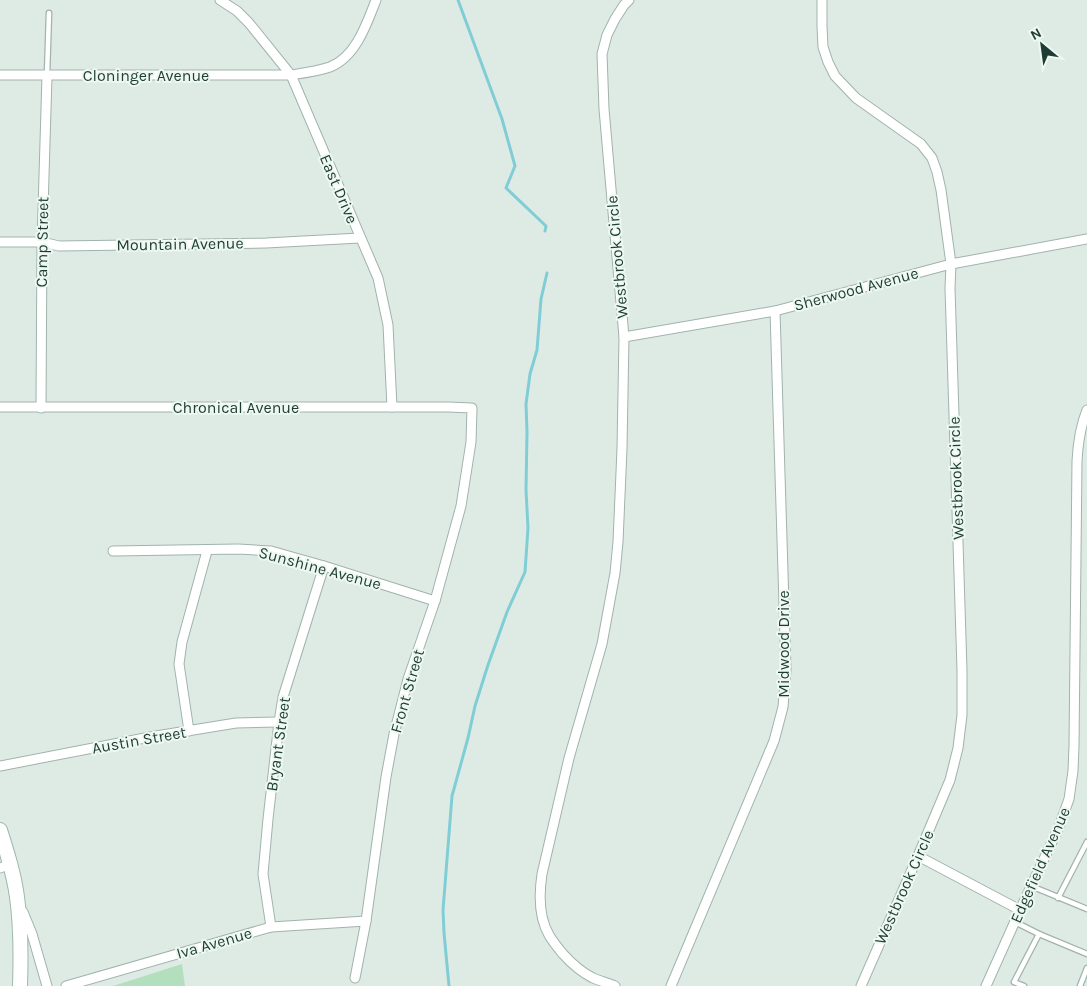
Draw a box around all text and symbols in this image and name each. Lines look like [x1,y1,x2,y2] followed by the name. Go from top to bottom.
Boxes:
[1017,20,1067,70] north arrow
[1027,24,1044,44] text: N
[83,66,209,85] street label: Cloninger Avenue
[316,152,362,226] street label: East Drive
[602,195,632,319] street label: Westbrook Circle
[32,197,52,287] street label: Camp Street
[116,233,244,255] street label: Mountain Avenue
[792,263,920,315] street label: Sherwood Avenue
[173,398,299,417] street label: Chronical Avenue
[944,416,968,540] street label: Westbrook Circle
[257,542,383,594] street label: Sunshine Avenue
[774,590,793,698] street label: Midwood Drive
[386,647,428,735] street label: Front Street
[262,695,294,793] street label: Bryant Street
[90,722,188,758] street label: Austin Street
[1006,804,1074,926] street label: Edgefield Avenue
[870,827,938,947] street label: Westbrook Circle
[174,923,254,963] street label: Iva Avenue

